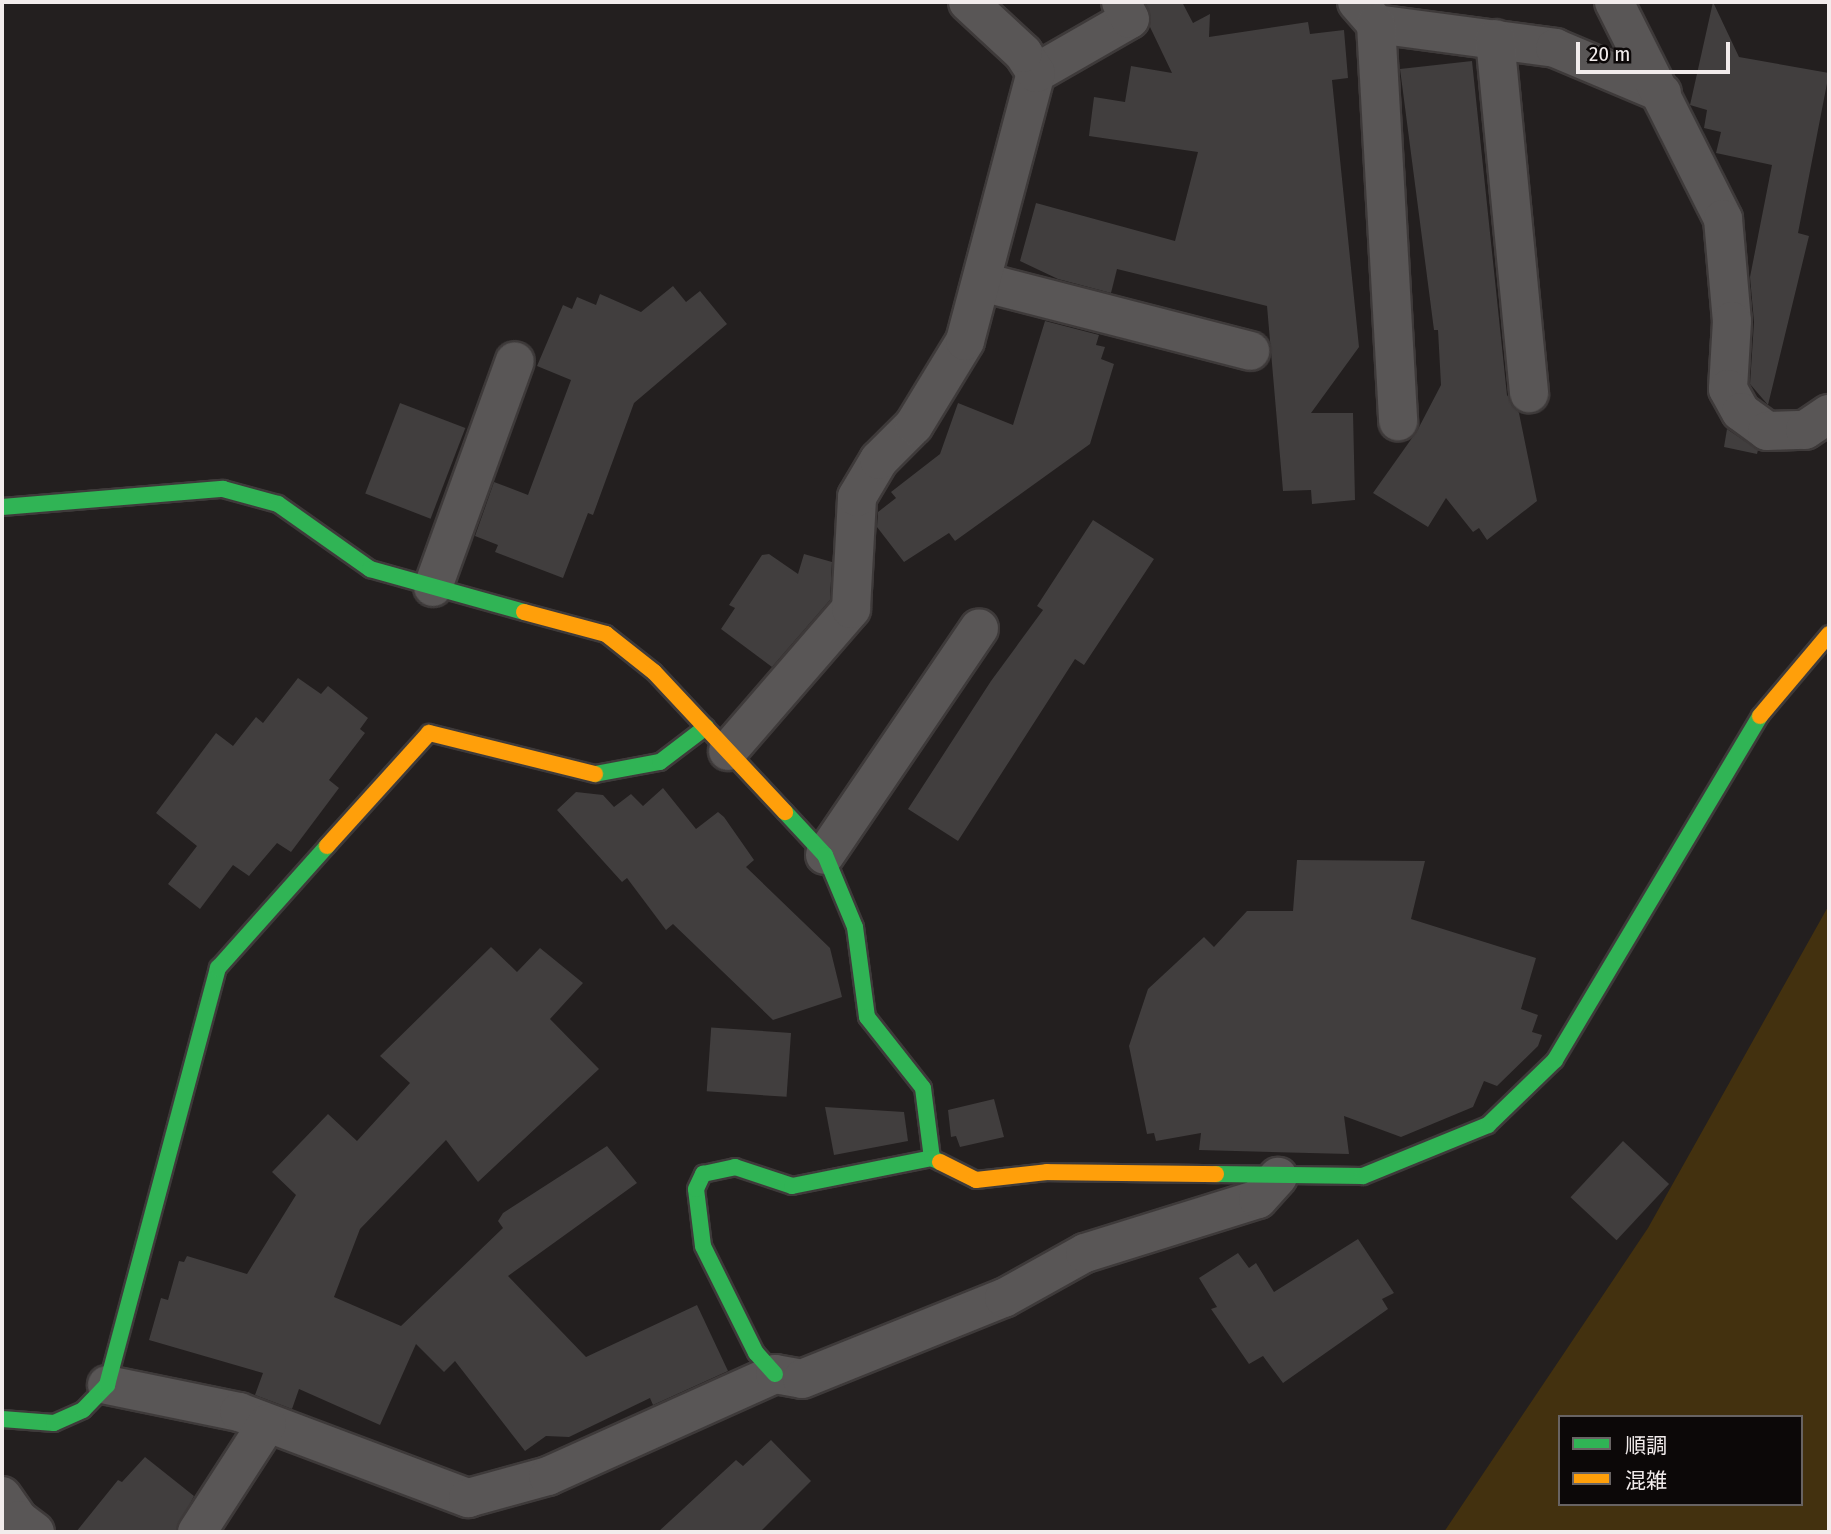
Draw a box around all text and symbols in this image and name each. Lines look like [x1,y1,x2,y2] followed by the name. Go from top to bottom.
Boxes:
[1579,28,1733,72] scale bar
[1589,41,1630,67] text: 20 m
[1558,1415,1803,1506] legend
[1625,1433,1667,1459] text: 順調
[1625,1468,1667,1494] text: 混雑

